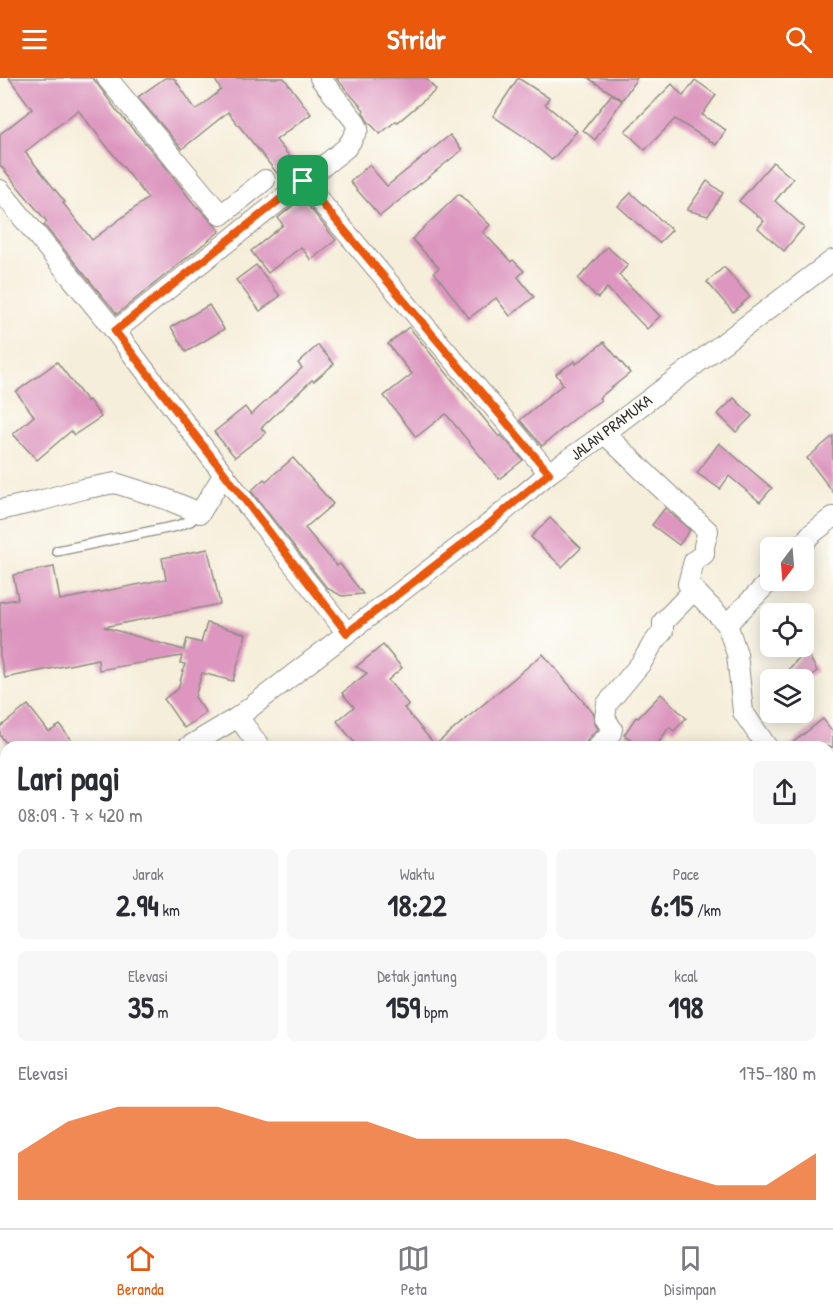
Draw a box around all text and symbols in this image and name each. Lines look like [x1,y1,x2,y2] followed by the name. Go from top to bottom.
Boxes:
[387,21,446,57] text: Stridr
[18,23,51,56] icon: menu
[782,23,815,56] icon: search
[277,155,328,206] pin
[286,164,319,197] icon: arrive
[566,389,656,465] street label: JALAN PRAMUKA
[760,537,814,591] north arrow
[760,537,814,723] map controls
[760,603,814,657] button: locate
[760,669,814,723] button: layers
[18,756,120,800] text: Lari pagi
[753,761,816,824] button: share
[18,801,143,828] text: 08:09 · 7 × 420 m
[132,863,164,885] text: Jarak
[400,863,434,885] text: Waktu
[673,863,699,885] text: Pace
[116,885,159,925] text: 2.94
[388,885,446,925] text: 18:22
[651,885,693,925] text: 6:15
[159,899,180,921] text: km
[693,899,721,921] text: /km
[128,965,168,987] text: Elevasi
[377,965,457,987] text: Detak jantung
[674,965,698,987] text: kcal
[128,987,154,1027] text: 35
[386,987,420,1027] text: 159
[669,987,703,1027] text: 198
[154,1001,168,1023] text: m
[420,1001,448,1023] text: bpm
[18,1059,68,1086] text: Elevasi
[739,1059,816,1086] text: 175–180 m
[117,1242,164,1300] tab: Beranda
[397,1242,430,1300] tab: Peta
[664,1242,716,1300] tab: Disimpan

